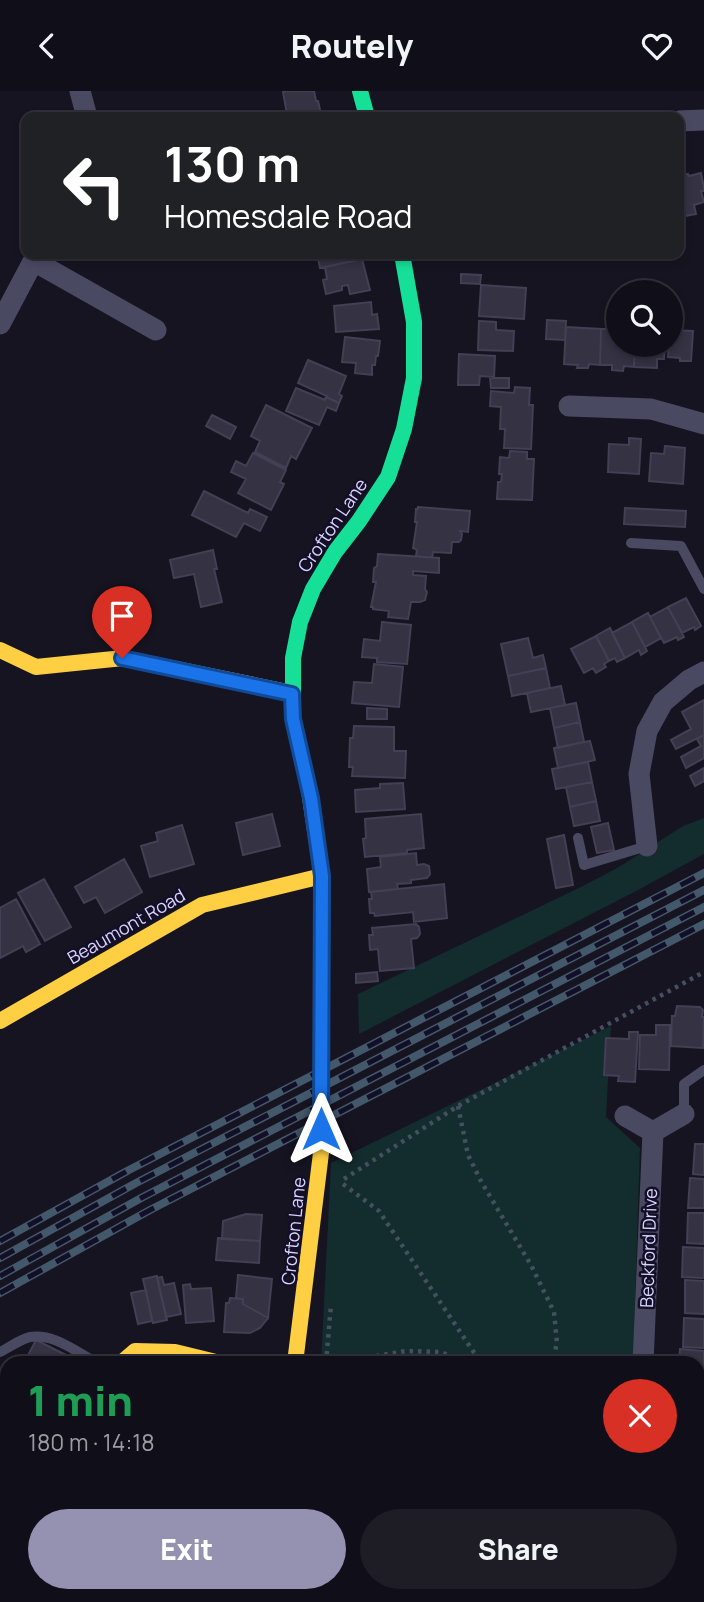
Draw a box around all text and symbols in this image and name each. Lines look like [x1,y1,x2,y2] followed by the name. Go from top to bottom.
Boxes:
[291,24,413,68] text: Routely
[28,27,66,65] icon: back
[638,27,676,65] icon: heart
[164,130,300,197] text: 130 m
[49,140,140,231] icon: left
[164,194,413,238] text: Homesdale Road
[606,280,683,357] map controls
[606,280,683,357] button: search
[292,473,372,577] street label: Crofton Lane
[92,586,152,658] pin
[103,597,141,635] icon: arrive
[63,883,189,969] street label: Beaumont Road
[284,1092,358,1166] position arrow
[275,1176,311,1286] street label: Crofton Lane
[634,1188,662,1308] street label: Beckford Drive
[28,1371,133,1429] text: 1 min
[603,1379,677,1453] button: close
[28,1426,155,1458] text: 180 m · 14:18
[28,1509,346,1589] button: Exit
[360,1509,677,1589] button: Share

